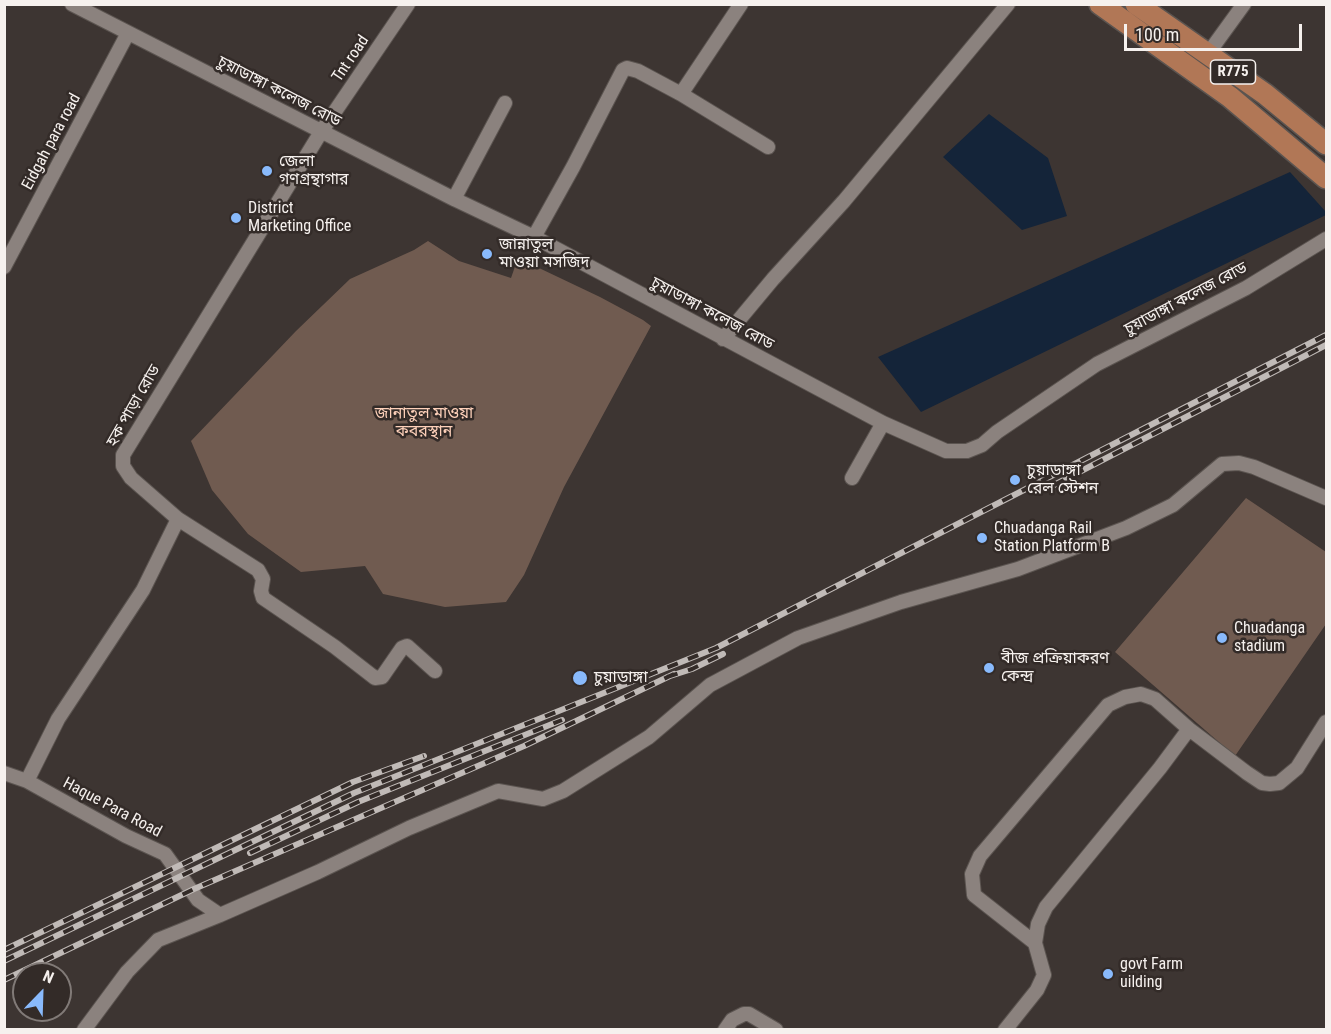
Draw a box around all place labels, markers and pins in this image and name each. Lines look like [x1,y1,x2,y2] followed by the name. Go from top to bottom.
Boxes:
[279,152,349,190] place label: জেলা গণগ্রন্থাগার
[260,164,274,178] marker: জেলা গণগ্রন্থাগার
[248,199,351,237] place label: District Marketing Office
[229,211,243,225] marker: District Marketing Office
[499,235,589,273] place label: জান্নাতুল মাওয়া মসজিদ
[480,247,494,261] marker: জান্নাতুল মাওয়া মসজিদ
[1027,461,1098,499] place label: চুয়াডাঙ্গা রেল স্টেশন
[1008,473,1022,487] marker: চুয়াডাঙ্গা রেল স্টেশন
[994,519,1110,557] place label: Chuadanga Rail Station Platform B
[975,531,989,545] marker: Chuadanga Rail Station Platform B
[1234,619,1305,657] place label: Chuadanga stadium
[1215,631,1229,645] marker: Chuadanga stadium
[1001,649,1109,687] place label: বীজ প্রক্রিয়াকরণ কেন্দ্র
[982,661,996,675] marker: বীজ প্রক্রিয়াকরণ কেন্দ্র
[594,668,648,688] place label: চুয়াডাঙ্গা
[571,669,589,687] marker: চুয়াডাঙ্গা
[1120,955,1183,993] place label: govt Farm uilding
[1101,967,1115,981] marker: govt Farm uilding

